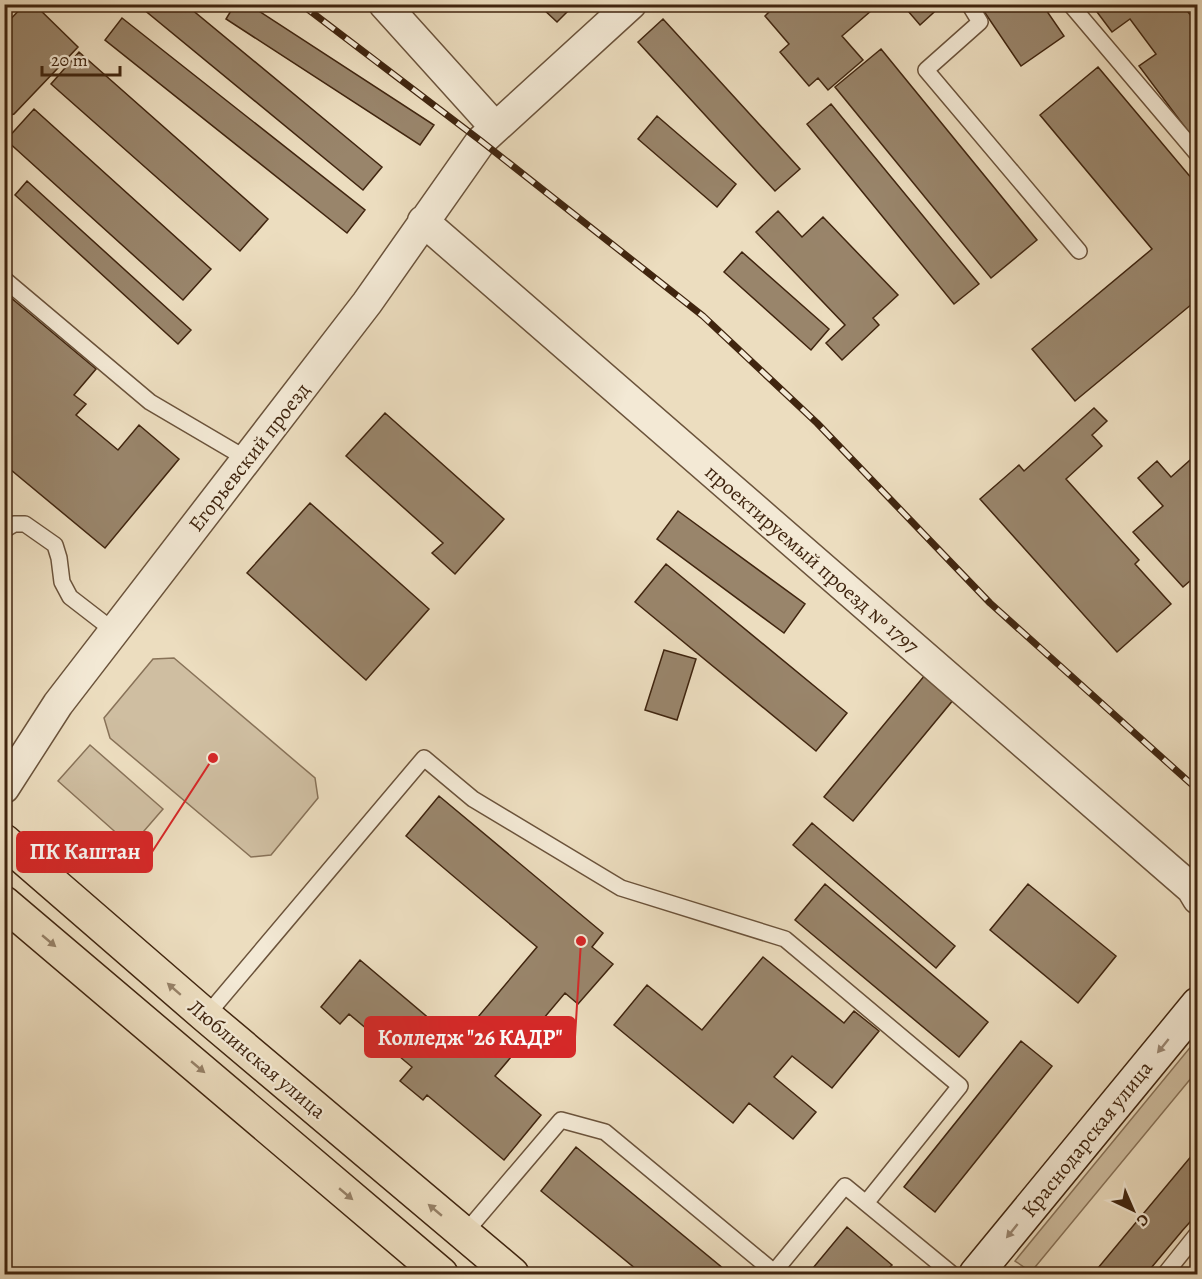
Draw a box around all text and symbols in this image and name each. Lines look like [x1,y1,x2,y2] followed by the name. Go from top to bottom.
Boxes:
[42,39,120,77] scale bar
[51,48,88,72] text: 20 m
[182,377,316,537] street label: Егорьевский проезд
[699,458,925,660] street label: проектируемый проезд № 1797
[17,832,152,872] callout: ПК Каштан
[29,837,141,867] text: ПК Каштан
[41,934,56,947] one-way arrow
[166,982,182,995] one-way arrow
[182,993,332,1125] street label: Люблинская улица
[365,1017,575,1057] callout: Колледж "26 КАДР"
[378,1023,562,1053] text: Колледж "26 КАДР"
[1157,1038,1170,1054] one-way arrow
[1015,1055,1159,1223] street label: Краснодарская улица
[190,1061,206,1074] one-way arrow
[1103,1180,1163,1240] north arrow
[338,1187,354,1200] one-way arrow
[427,1203,443,1216] one-way arrow
[1131,1209,1154,1232] text: С
[1005,1223,1018,1239] one-way arrow

